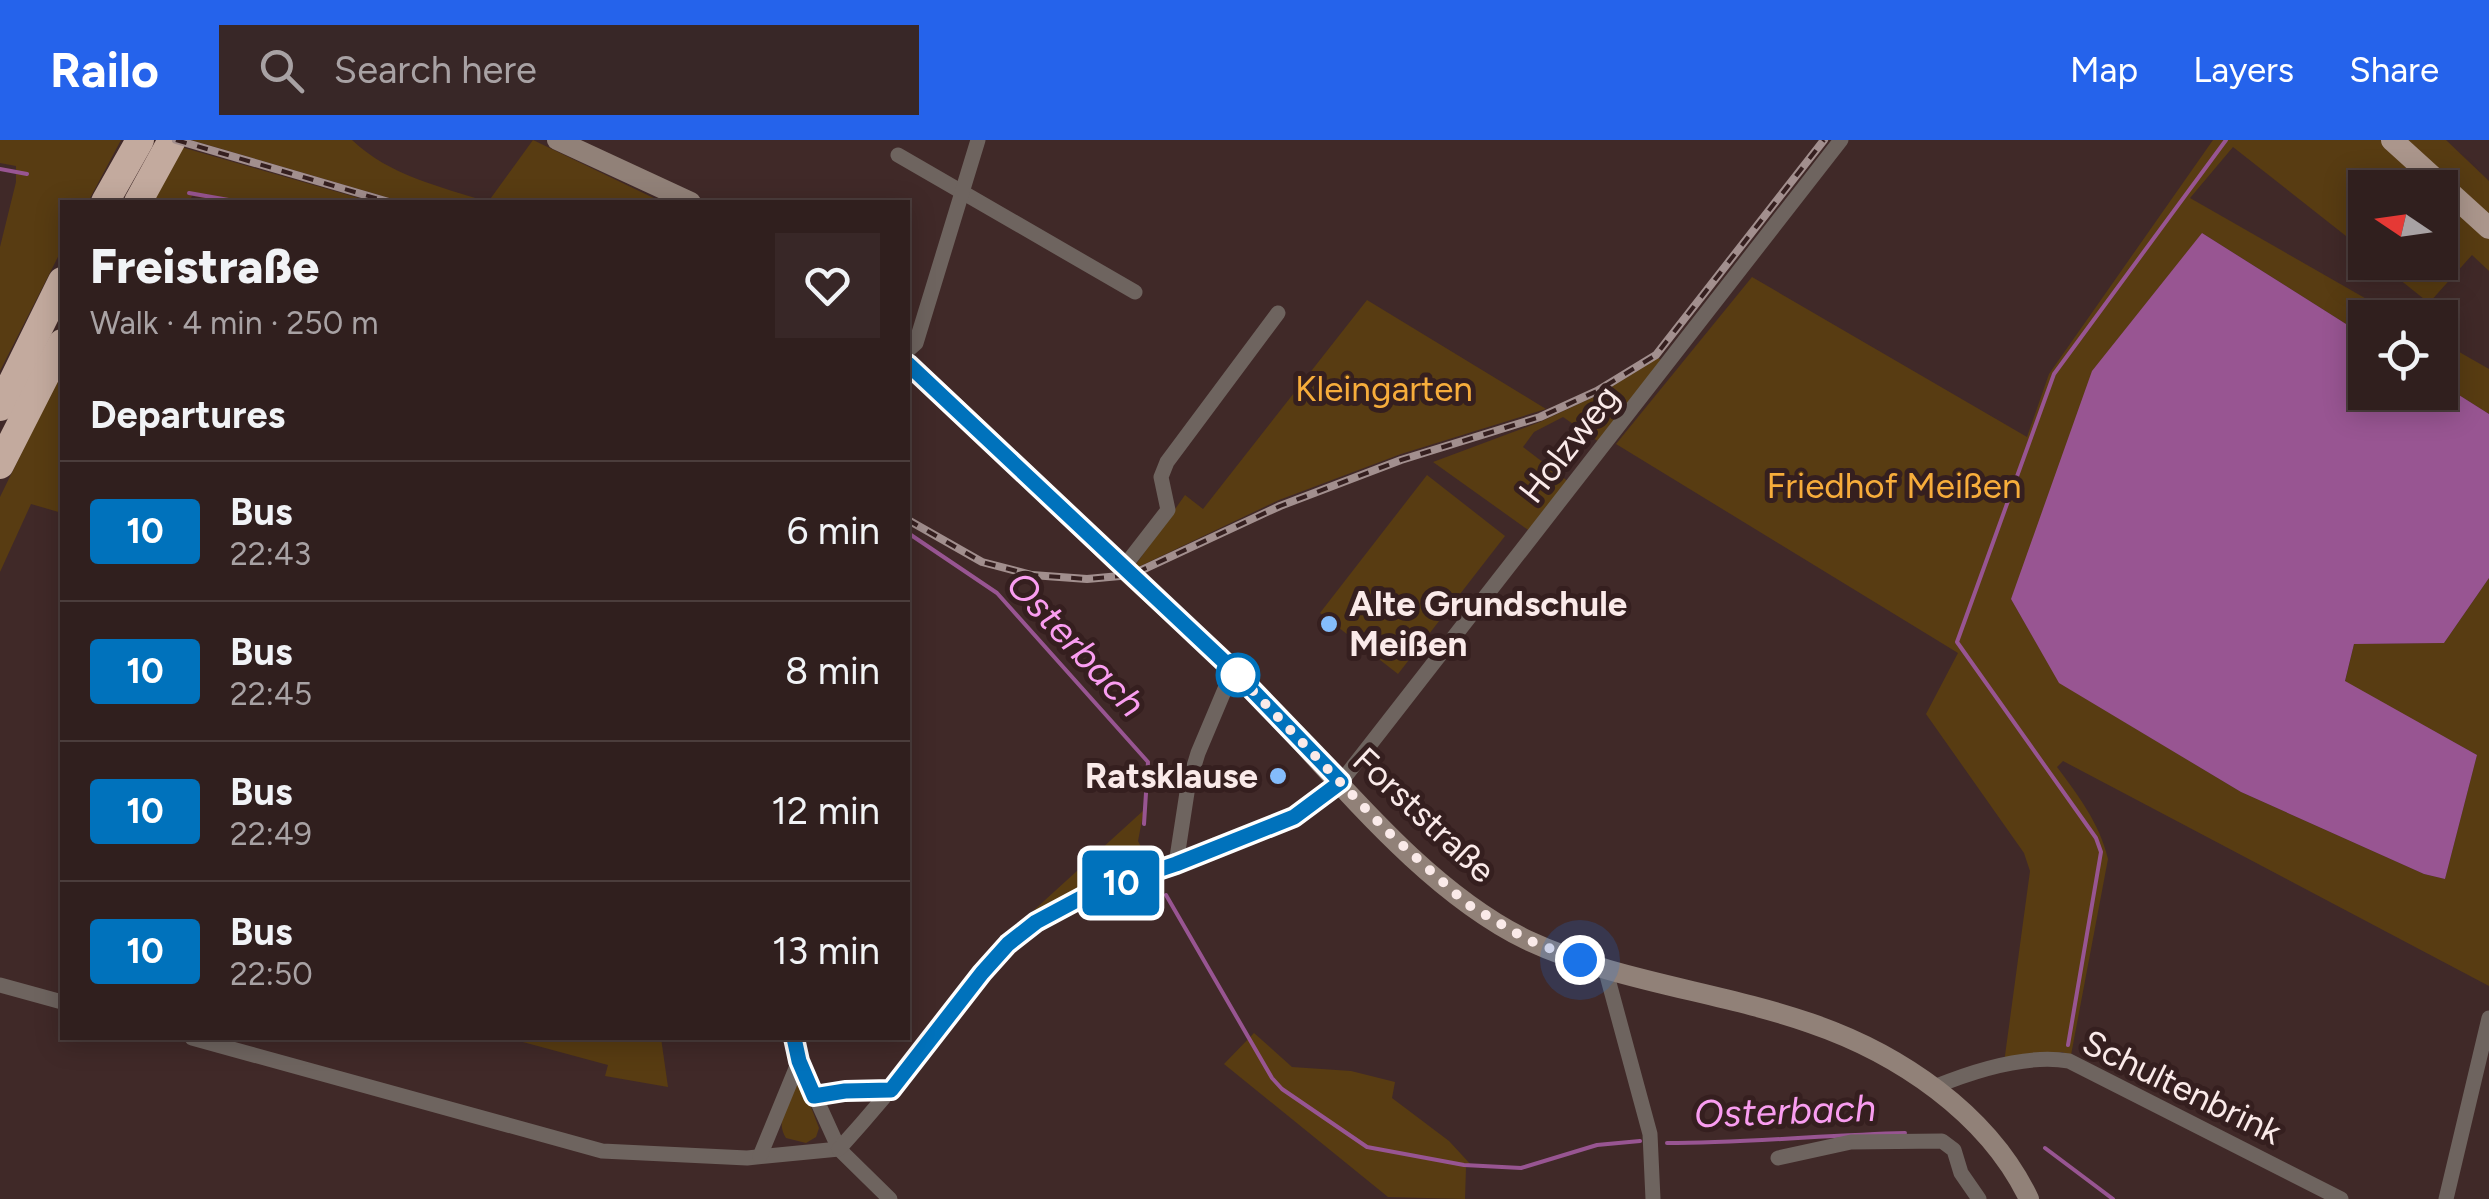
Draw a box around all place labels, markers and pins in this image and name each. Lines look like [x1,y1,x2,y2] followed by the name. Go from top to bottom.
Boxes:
[1349,583,1627,665] place label: Alte Grundschule Meißen
[1318,613,1340,635] marker: Alte Grundschule Meißen
[1217,654,1259,696] unlabelled marker
[1085,755,1258,797] place label: Ratsklause
[1267,765,1289,787] marker: Ratsklause

